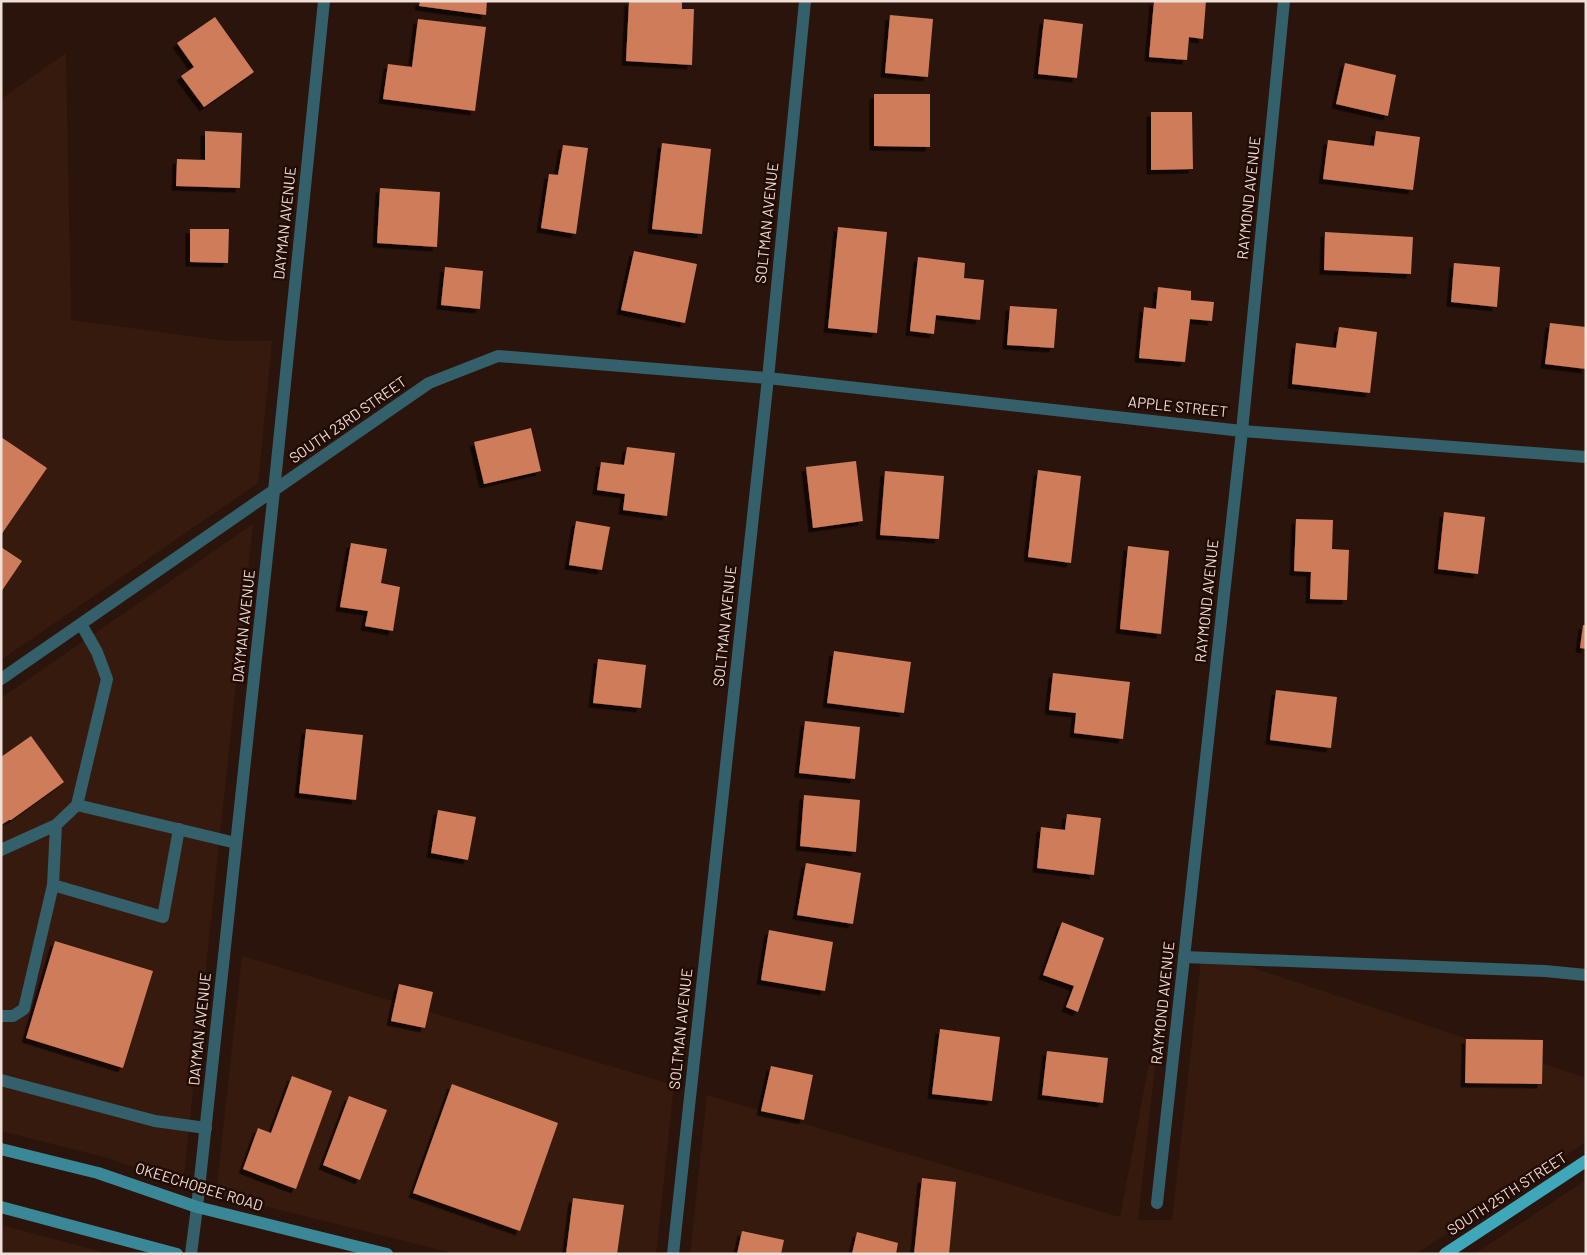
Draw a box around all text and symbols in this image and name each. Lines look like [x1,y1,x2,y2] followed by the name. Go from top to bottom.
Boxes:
[1233,136,1263,260] street label: RAYMOND AVENUE
[751,161,781,284] street label: SOLTMAN AVENUE
[269,166,299,280] street label: DAYMAN AVENUE
[285,372,410,466] street label: SOUTH 23RD STREET
[1127,392,1229,420] street label: APPLE STREET
[1191,539,1221,663] street label: RAYMOND AVENUE
[709,564,739,687] street label: SOLTMAN AVENUE
[228,569,258,683] street label: DAYMAN AVENUE
[1147,941,1177,1065] street label: RAYMOND AVENUE
[665,967,695,1090] street label: SOLTMAN AVENUE
[184,972,214,1086] street label: DAYMAN AVENUE
[1443,1148,1570,1239] street label: SOUTH 25TH STREET
[133,1158,265,1214] street label: OKEECHOBEE ROAD

